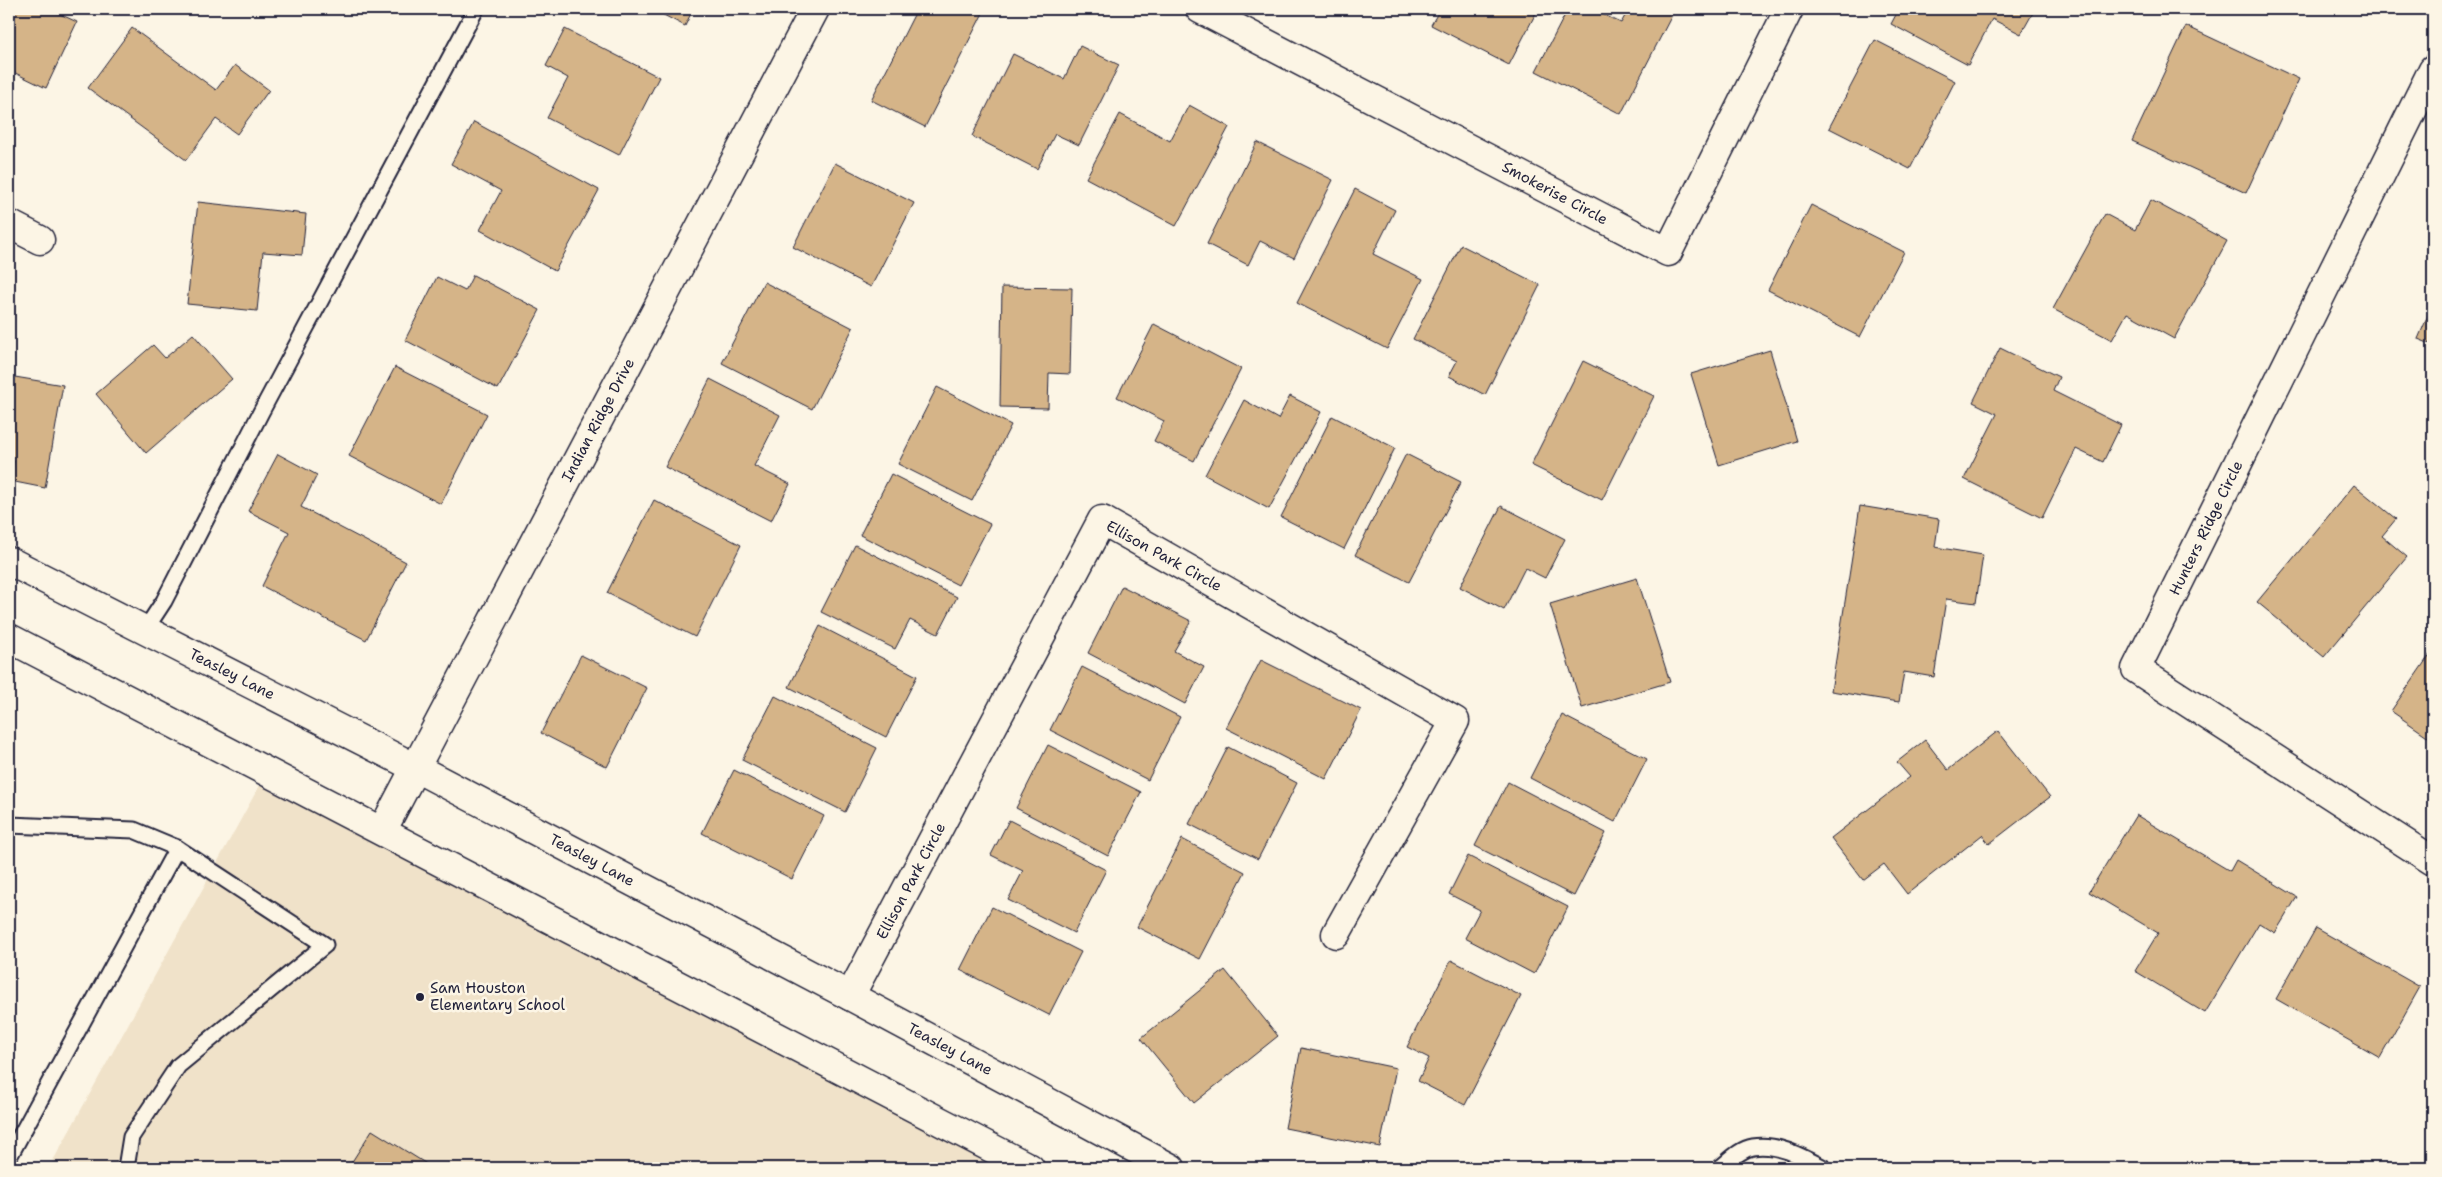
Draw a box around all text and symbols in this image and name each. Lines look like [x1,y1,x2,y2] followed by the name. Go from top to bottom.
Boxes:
[1499,157,1611,229] street label: Smokerise Circle
[557,355,639,485] street label: Indian Ridge Drive
[2165,457,2247,599] street label: Hunters Ridge Circle
[1103,516,1225,596] street label: Ellison Park Circle
[186,644,278,704] street label: Teasley Lane
[872,819,950,943] street label: Ellison Park Circle
[546,829,638,891] street label: Teasley Lane
[430,978,566,1015] place label: Sam Houston Elementary School
[414,991,426,1003] marker: Sam Houston Elementary School
[904,1018,996,1080] street label: Teasley Lane

